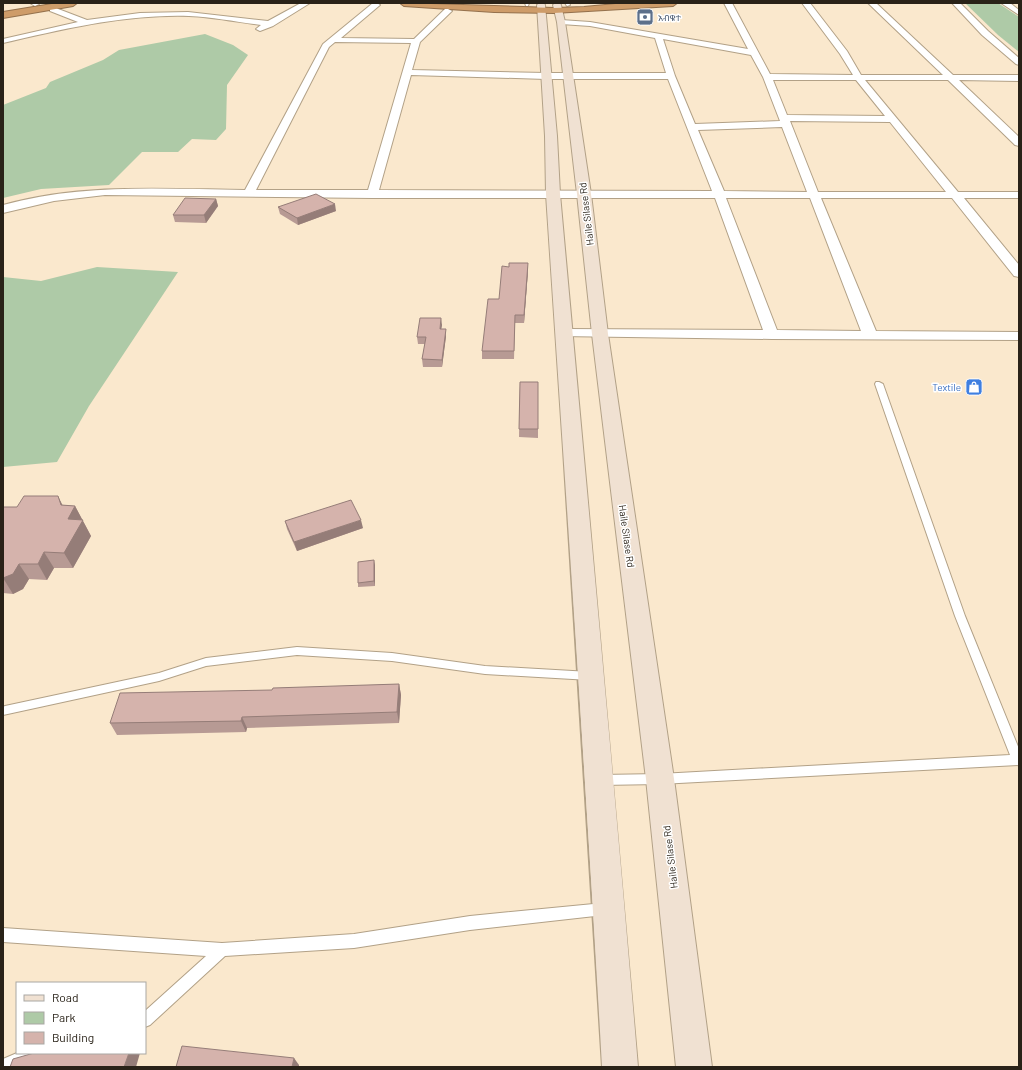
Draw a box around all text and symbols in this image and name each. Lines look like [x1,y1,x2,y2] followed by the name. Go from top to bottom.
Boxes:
[635,7,655,27] bank icon: አብቁተ
[658,12,681,23] place label: አብቁተ
[576,182,596,246] street label: Haile Silase Rd
[964,377,984,397] shop icon: Textile
[932,381,961,393] place label: Textile
[617,504,637,568] street label: Haile Silase Rd
[660,825,680,889] street label: Haile Silase Rd
[16,982,146,1054] legend
[52,990,79,1004] text: Road
[52,1010,76,1024] text: Park
[52,1030,94,1044] text: Building

